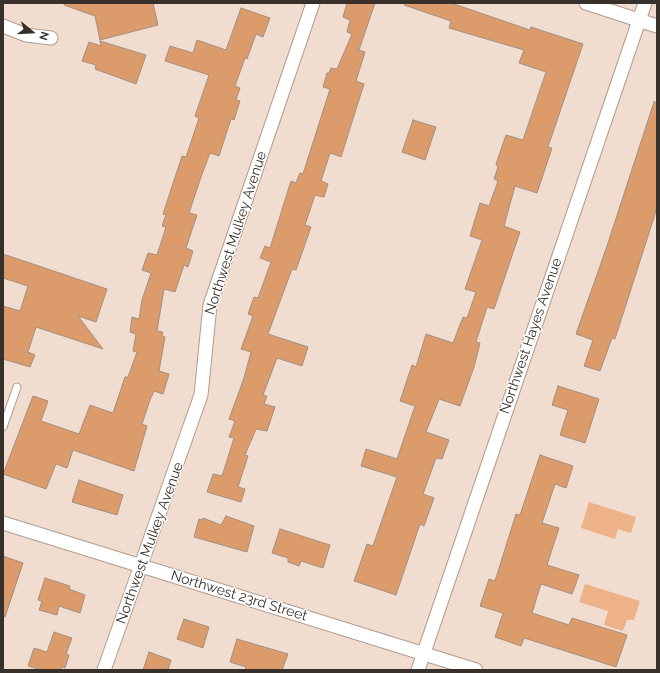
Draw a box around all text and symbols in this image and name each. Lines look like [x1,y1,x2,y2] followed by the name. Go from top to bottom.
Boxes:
[12,12,52,52] north arrow
[36,30,51,42] text: N
[202,149,270,317] street label: Northwest Mulkey Avenue
[496,256,566,416] street label: Northwest Hayes Avenue
[113,460,187,626] street label: Northwest Mulkey Avenue
[169,567,309,625] street label: Northwest 23rd Street

